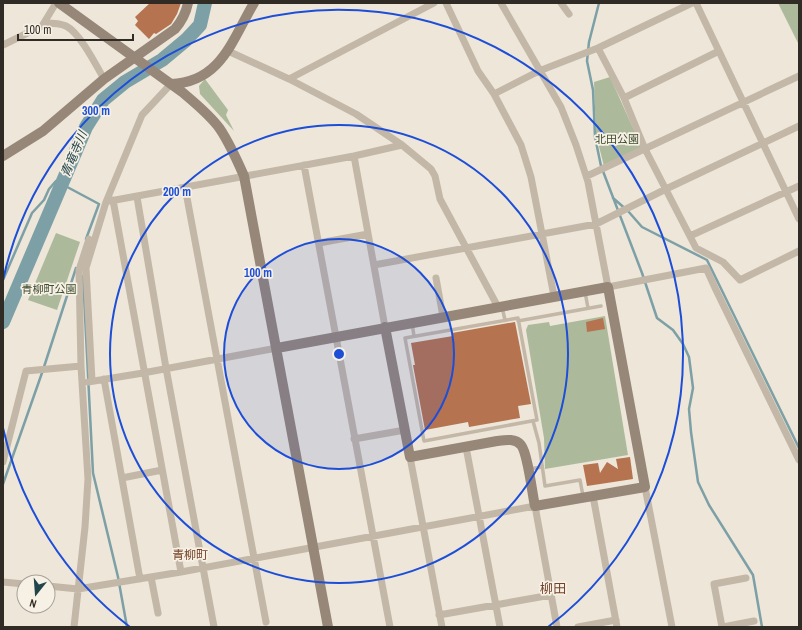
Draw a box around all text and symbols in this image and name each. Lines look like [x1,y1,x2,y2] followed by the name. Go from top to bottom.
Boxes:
[18,16,133,42] scale bar
[24,22,51,38] text: 100 m
[82,103,110,119] text: 300 m
[57,127,92,179] water label: 青竜寺川
[595,132,639,146] park label: 北田公園
[163,184,191,200] text: 200 m
[244,265,272,281] text: 100 m
[22,282,77,296] park label: 青柳町公園
[332,347,346,361] centre of rings
[172,547,208,563] district label: 青柳町
[16,574,56,614] north arrow
[540,580,566,597] district label: 柳田
[28,596,38,611] text: N

